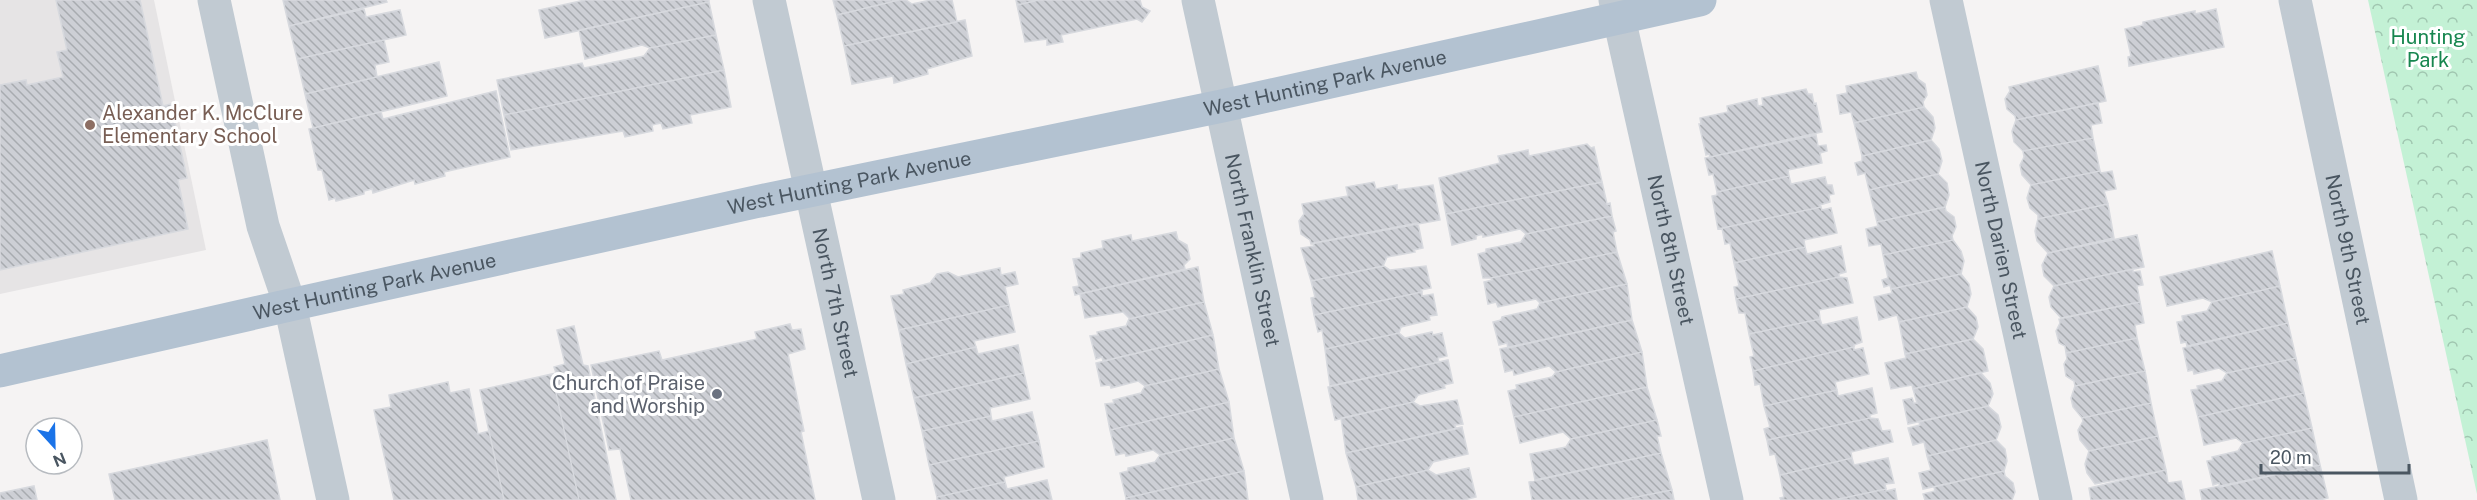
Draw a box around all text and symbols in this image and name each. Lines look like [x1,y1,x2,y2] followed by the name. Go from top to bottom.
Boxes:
[2390,25,2466,72] park label: Hunting Park
[1201,45,1449,121] street label: West Hunting Park Avenue
[102,101,303,148] place label: Alexander K. McClure Elementary School
[83,118,97,132] marker: Alexander K. McClure Elementary School
[725,146,973,220] street label: West Hunting Park Avenue
[1220,151,1285,349] street label: North Franklin Street
[1970,159,2032,341] street label: North Darien Street
[1642,172,1699,327] street label: North 8th Street
[2320,172,2376,327] street label: North 9th Street
[807,226,864,380] street label: North 7th Street
[251,248,498,325] street label: West Hunting Park Avenue
[552,371,705,418] place label: Church of Praise and Worship
[710,387,724,401] marker: Church of Praise and Worship
[24,416,84,476] north arrow
[2261,437,2410,475] scale bar
[2270,447,2312,468] text: 20 m
[50,448,69,471] text: N

